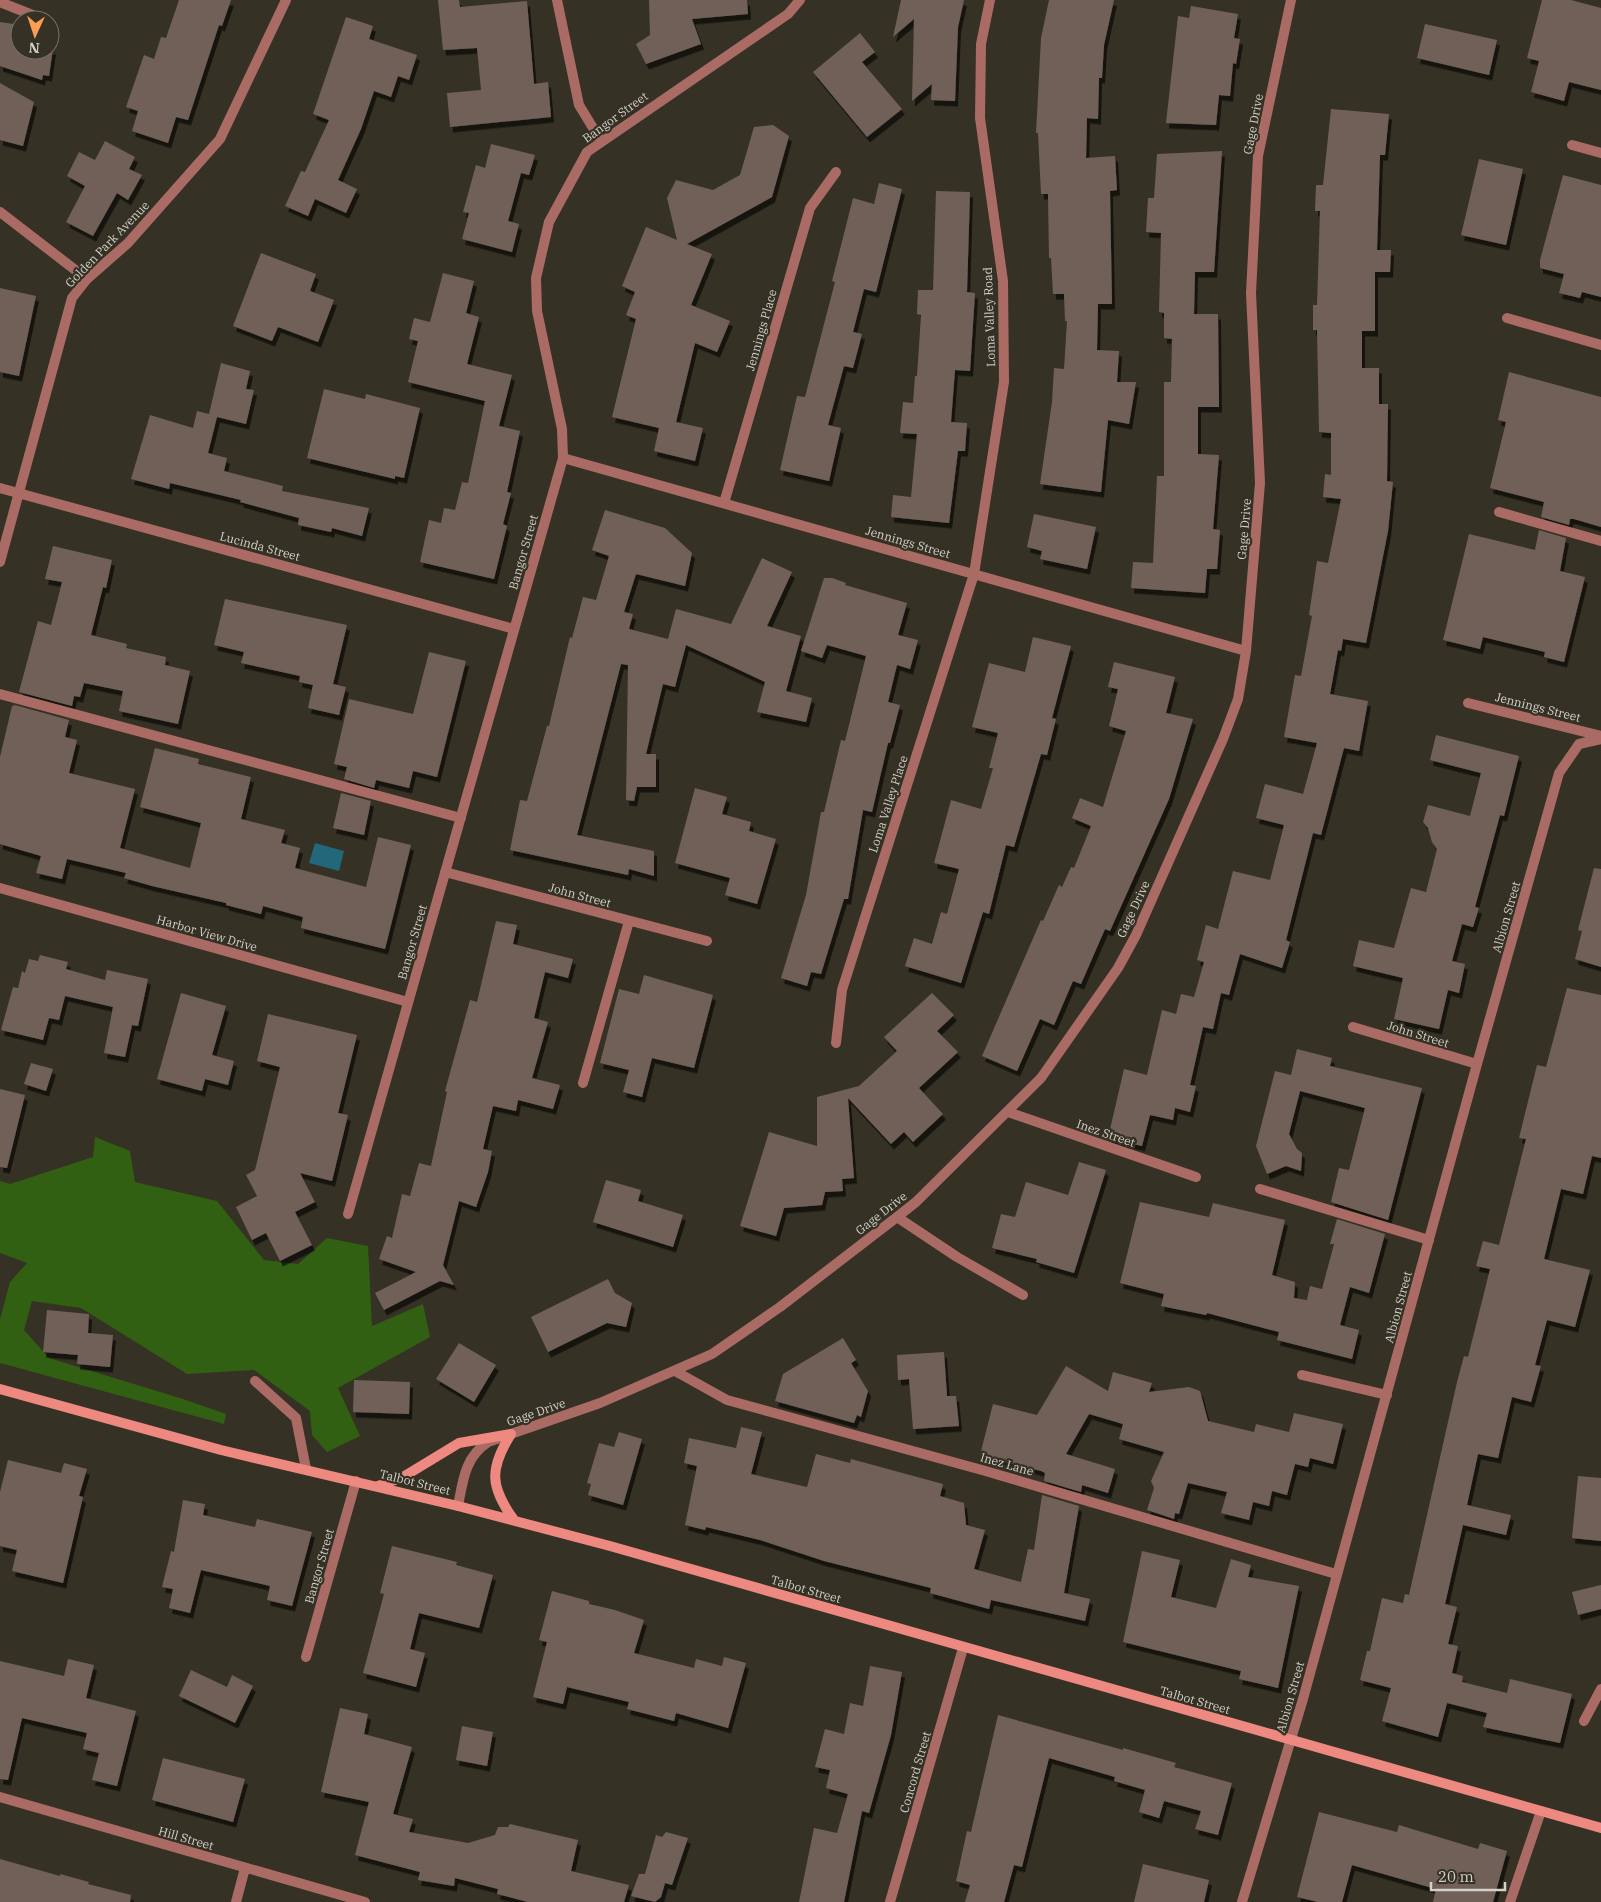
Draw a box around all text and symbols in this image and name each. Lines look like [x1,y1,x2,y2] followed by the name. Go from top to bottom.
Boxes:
[10,10,60,60] north arrow
[28,39,40,57] text: N
[579,88,651,146] street label: Bangor Street
[1240,93,1266,155] street label: Gage Drive
[62,198,152,290] street label: Golden Park Avenue
[980,267,998,367] street label: Loma Valley Road
[742,288,780,372] street label: Jennings Place
[1234,498,1254,560] street label: Gage Drive
[505,513,541,591] street label: Bangor Street
[864,523,952,561] street label: Jennings Street
[218,528,302,564] street label: Lucinda Street
[1494,689,1582,725] street label: Jennings Street
[865,753,911,855] street label: Loma Valley Place
[1113,878,1153,940] street label: Gage Drive
[547,880,613,910] street label: John Street
[1489,880,1523,954] street label: Albion Street
[394,903,430,981] street label: Bangor Street
[155,911,259,955] street label: Harbor View Drive
[1385,1018,1451,1050] street label: John Street
[1075,1116,1137,1150] street label: Inez Street
[852,1188,910,1238] street label: Gage Drive
[1381,1270,1415,1344] street label: Albion Street
[505,1395,567,1429] street label: Gage Drive
[979,1449,1035,1479] street label: Inez Lane
[378,1466,452,1498] street label: Talbot Street
[301,1527,337,1605] street label: Bangor Street
[769,1572,843,1606] street label: Talbot Street
[1273,1660,1307,1734] street label: Albion Street
[1158,1683,1232,1717] street label: Talbot Street
[896,1730,934,1814] street label: Concord Street
[157,1823,215,1853] street label: Hill Street
[1431,1860,1505,1892] scale bar
[1438,1867,1474,1886] text: 20 m

